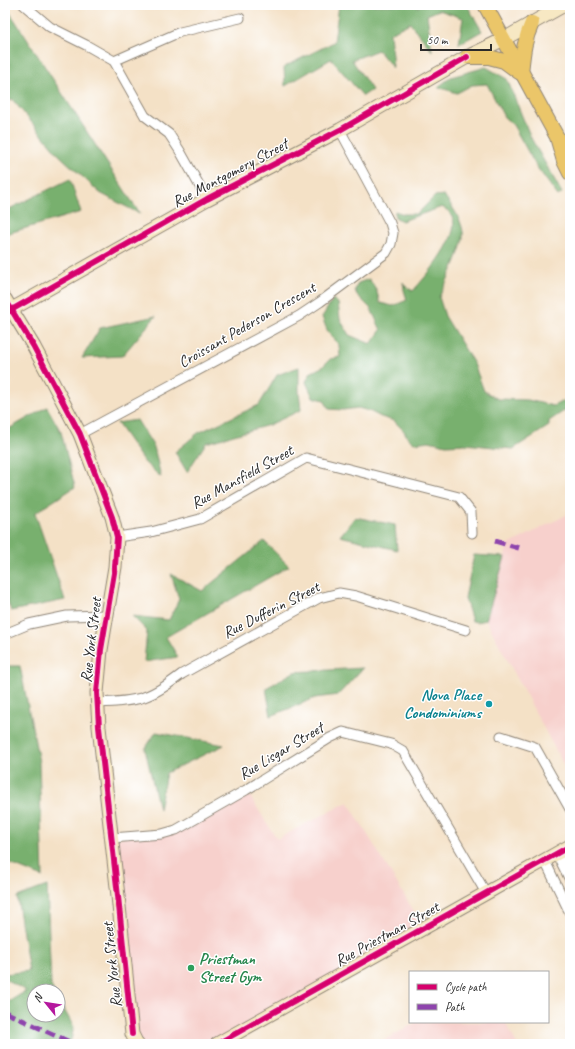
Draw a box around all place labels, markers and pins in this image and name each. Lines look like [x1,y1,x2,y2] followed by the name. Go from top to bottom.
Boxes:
[404,685,483,723] place label: Nova Place Condominiums
[484,699,494,709] marker: Nova Place Condominiums
[199,949,263,987] place label: Priestman Street Gym
[186,963,196,973] marker: Priestman Street Gym

